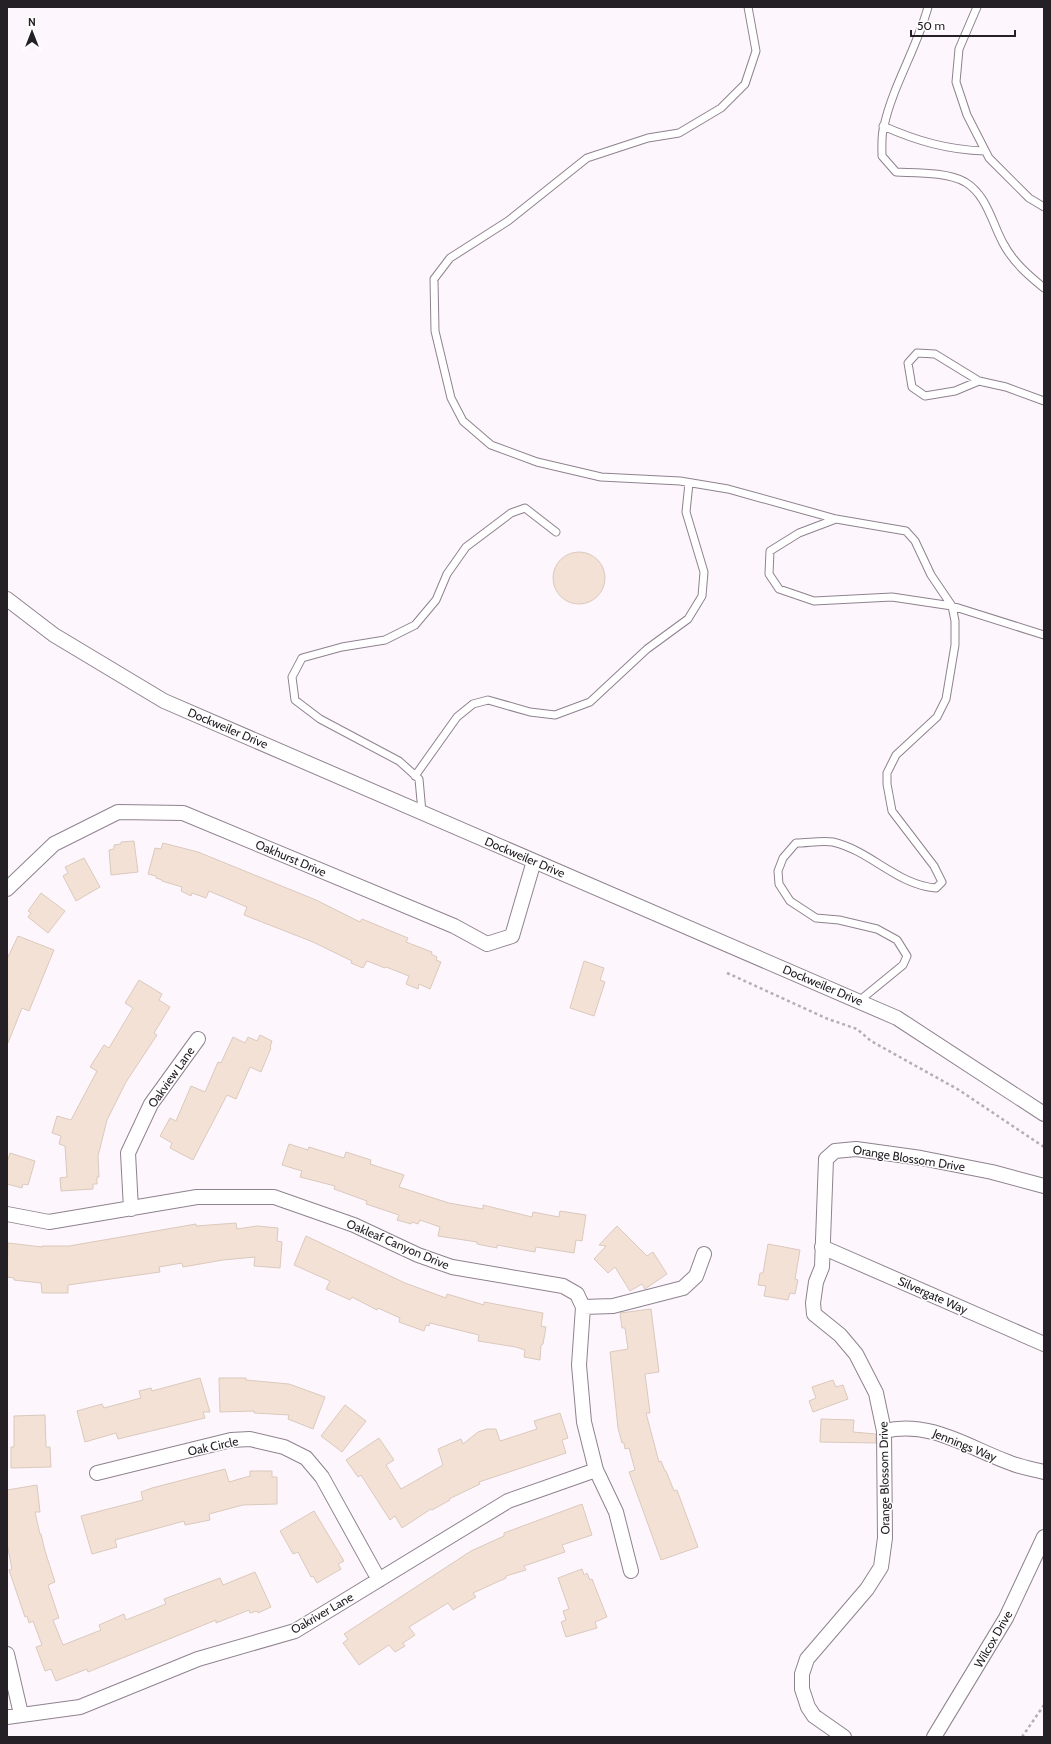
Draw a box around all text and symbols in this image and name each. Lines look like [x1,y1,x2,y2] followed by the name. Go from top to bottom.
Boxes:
[12,12,52,52] north arrow
[911,12,1015,38] scale bar
[28,15,36,29] text: N
[917,18,945,33] text: 50 m
[186,704,270,752] street label: Dockweiler Drive
[483,833,567,881] street label: Dockweiler Drive
[253,836,329,880] street label: Oakhurst Drive
[781,961,865,1009] street label: Dockweiler Drive
[145,1044,197,1110] street label: Oakview Lane
[852,1142,966,1174] street label: Orange Blossom Drive
[344,1216,452,1272] street label: Oakleaf Canyon Drive
[896,1273,970,1317] street label: Silvergate Way
[876,1421,892,1535] street label: Orange Blossom Drive
[930,1425,999,1465] street label: Jennings Way
[186,1433,240,1459] street label: Oak Circle
[288,1589,356,1637] street label: Oakriver Lane
[971,1608,1015,1670] street label: Wilcox Drive

